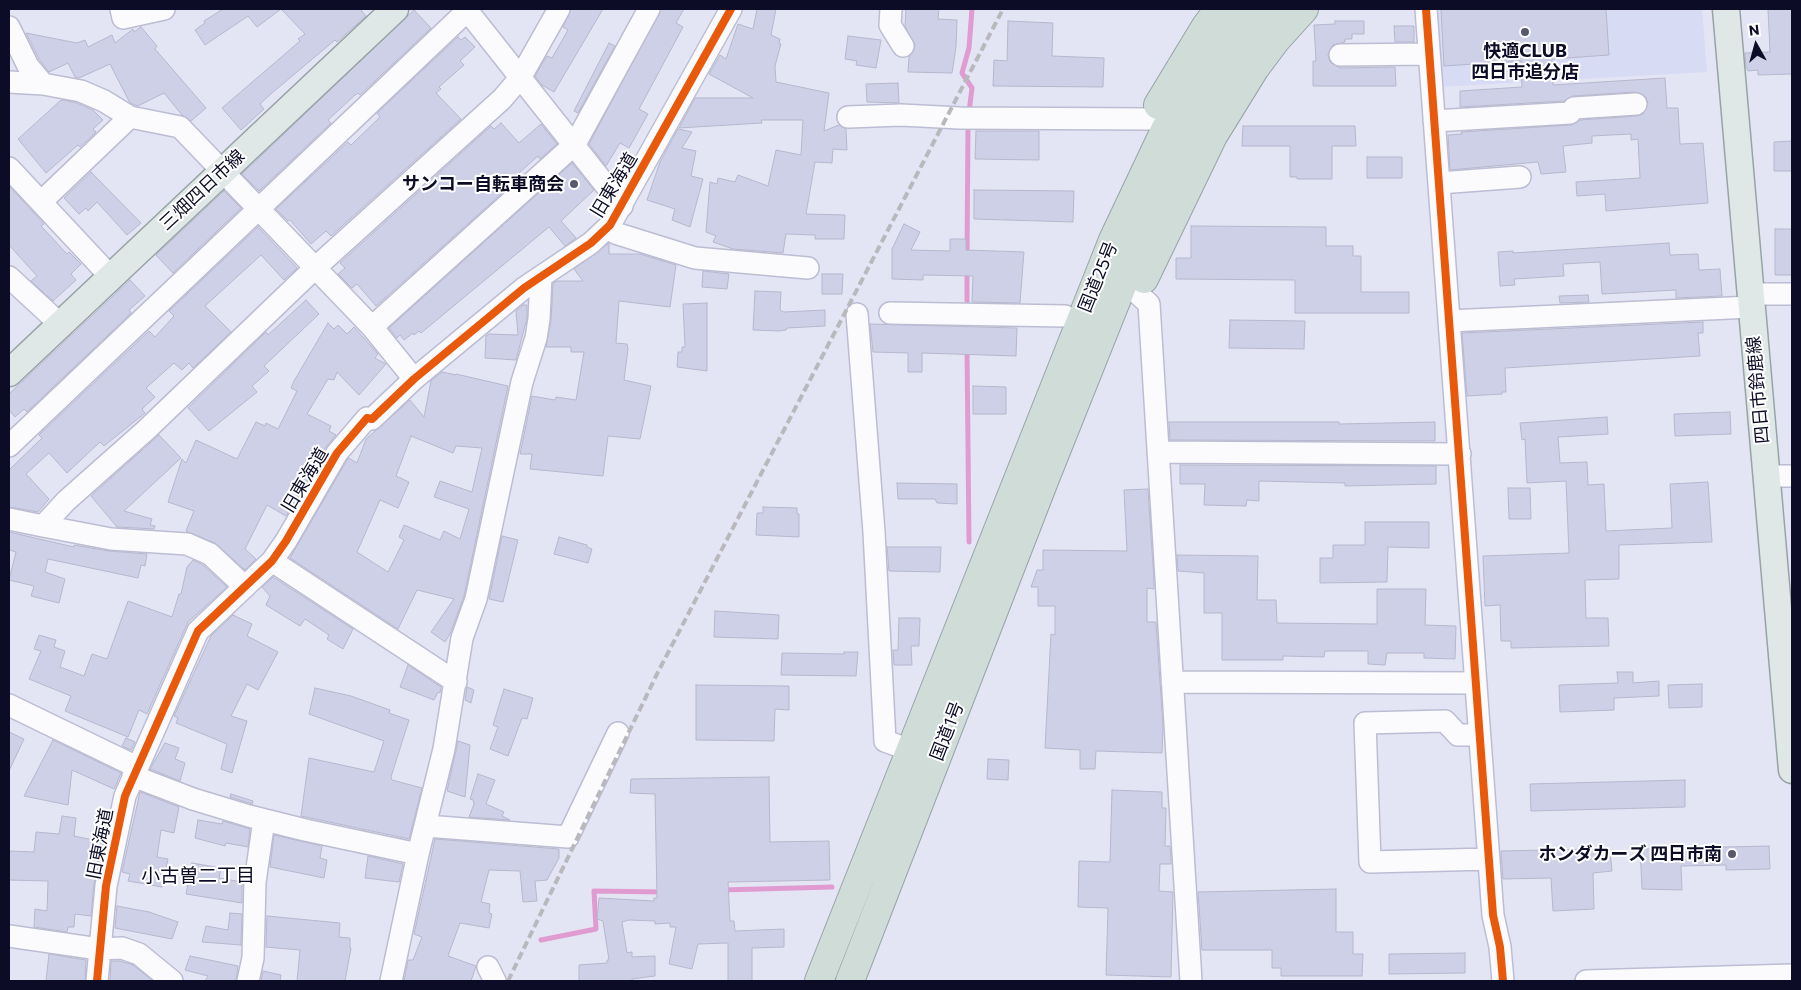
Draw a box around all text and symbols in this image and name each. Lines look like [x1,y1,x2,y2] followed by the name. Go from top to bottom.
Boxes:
[1731,20,1781,70] north arrow
[1748,21,1760,39] text: N
[1519,26,1531,38] marker: 快適CLUB 四日市追分店
[1471,40,1579,82] place label: 快適CLUB 四日市追分店
[155,145,249,235] street label: 三畑四日市線
[586,149,642,221] street label: 旧東海道
[402,173,564,195] place label: サンコー自転車商会
[568,178,580,190] marker: サンコー自転車商会
[1074,238,1122,316] street label: 国道25号
[1743,335,1773,445] street label: 四日市鈴鹿線
[277,444,333,516] street label: 旧東海道
[926,698,968,764] street label: 国道1号
[83,807,117,881] street label: 旧東海道
[1539,843,1722,865] place label: ホンダカーズ 四日市南
[1726,848,1738,860] marker: ホンダカーズ 四日市南
[141,865,255,887] district label: 小古曽二丁目

